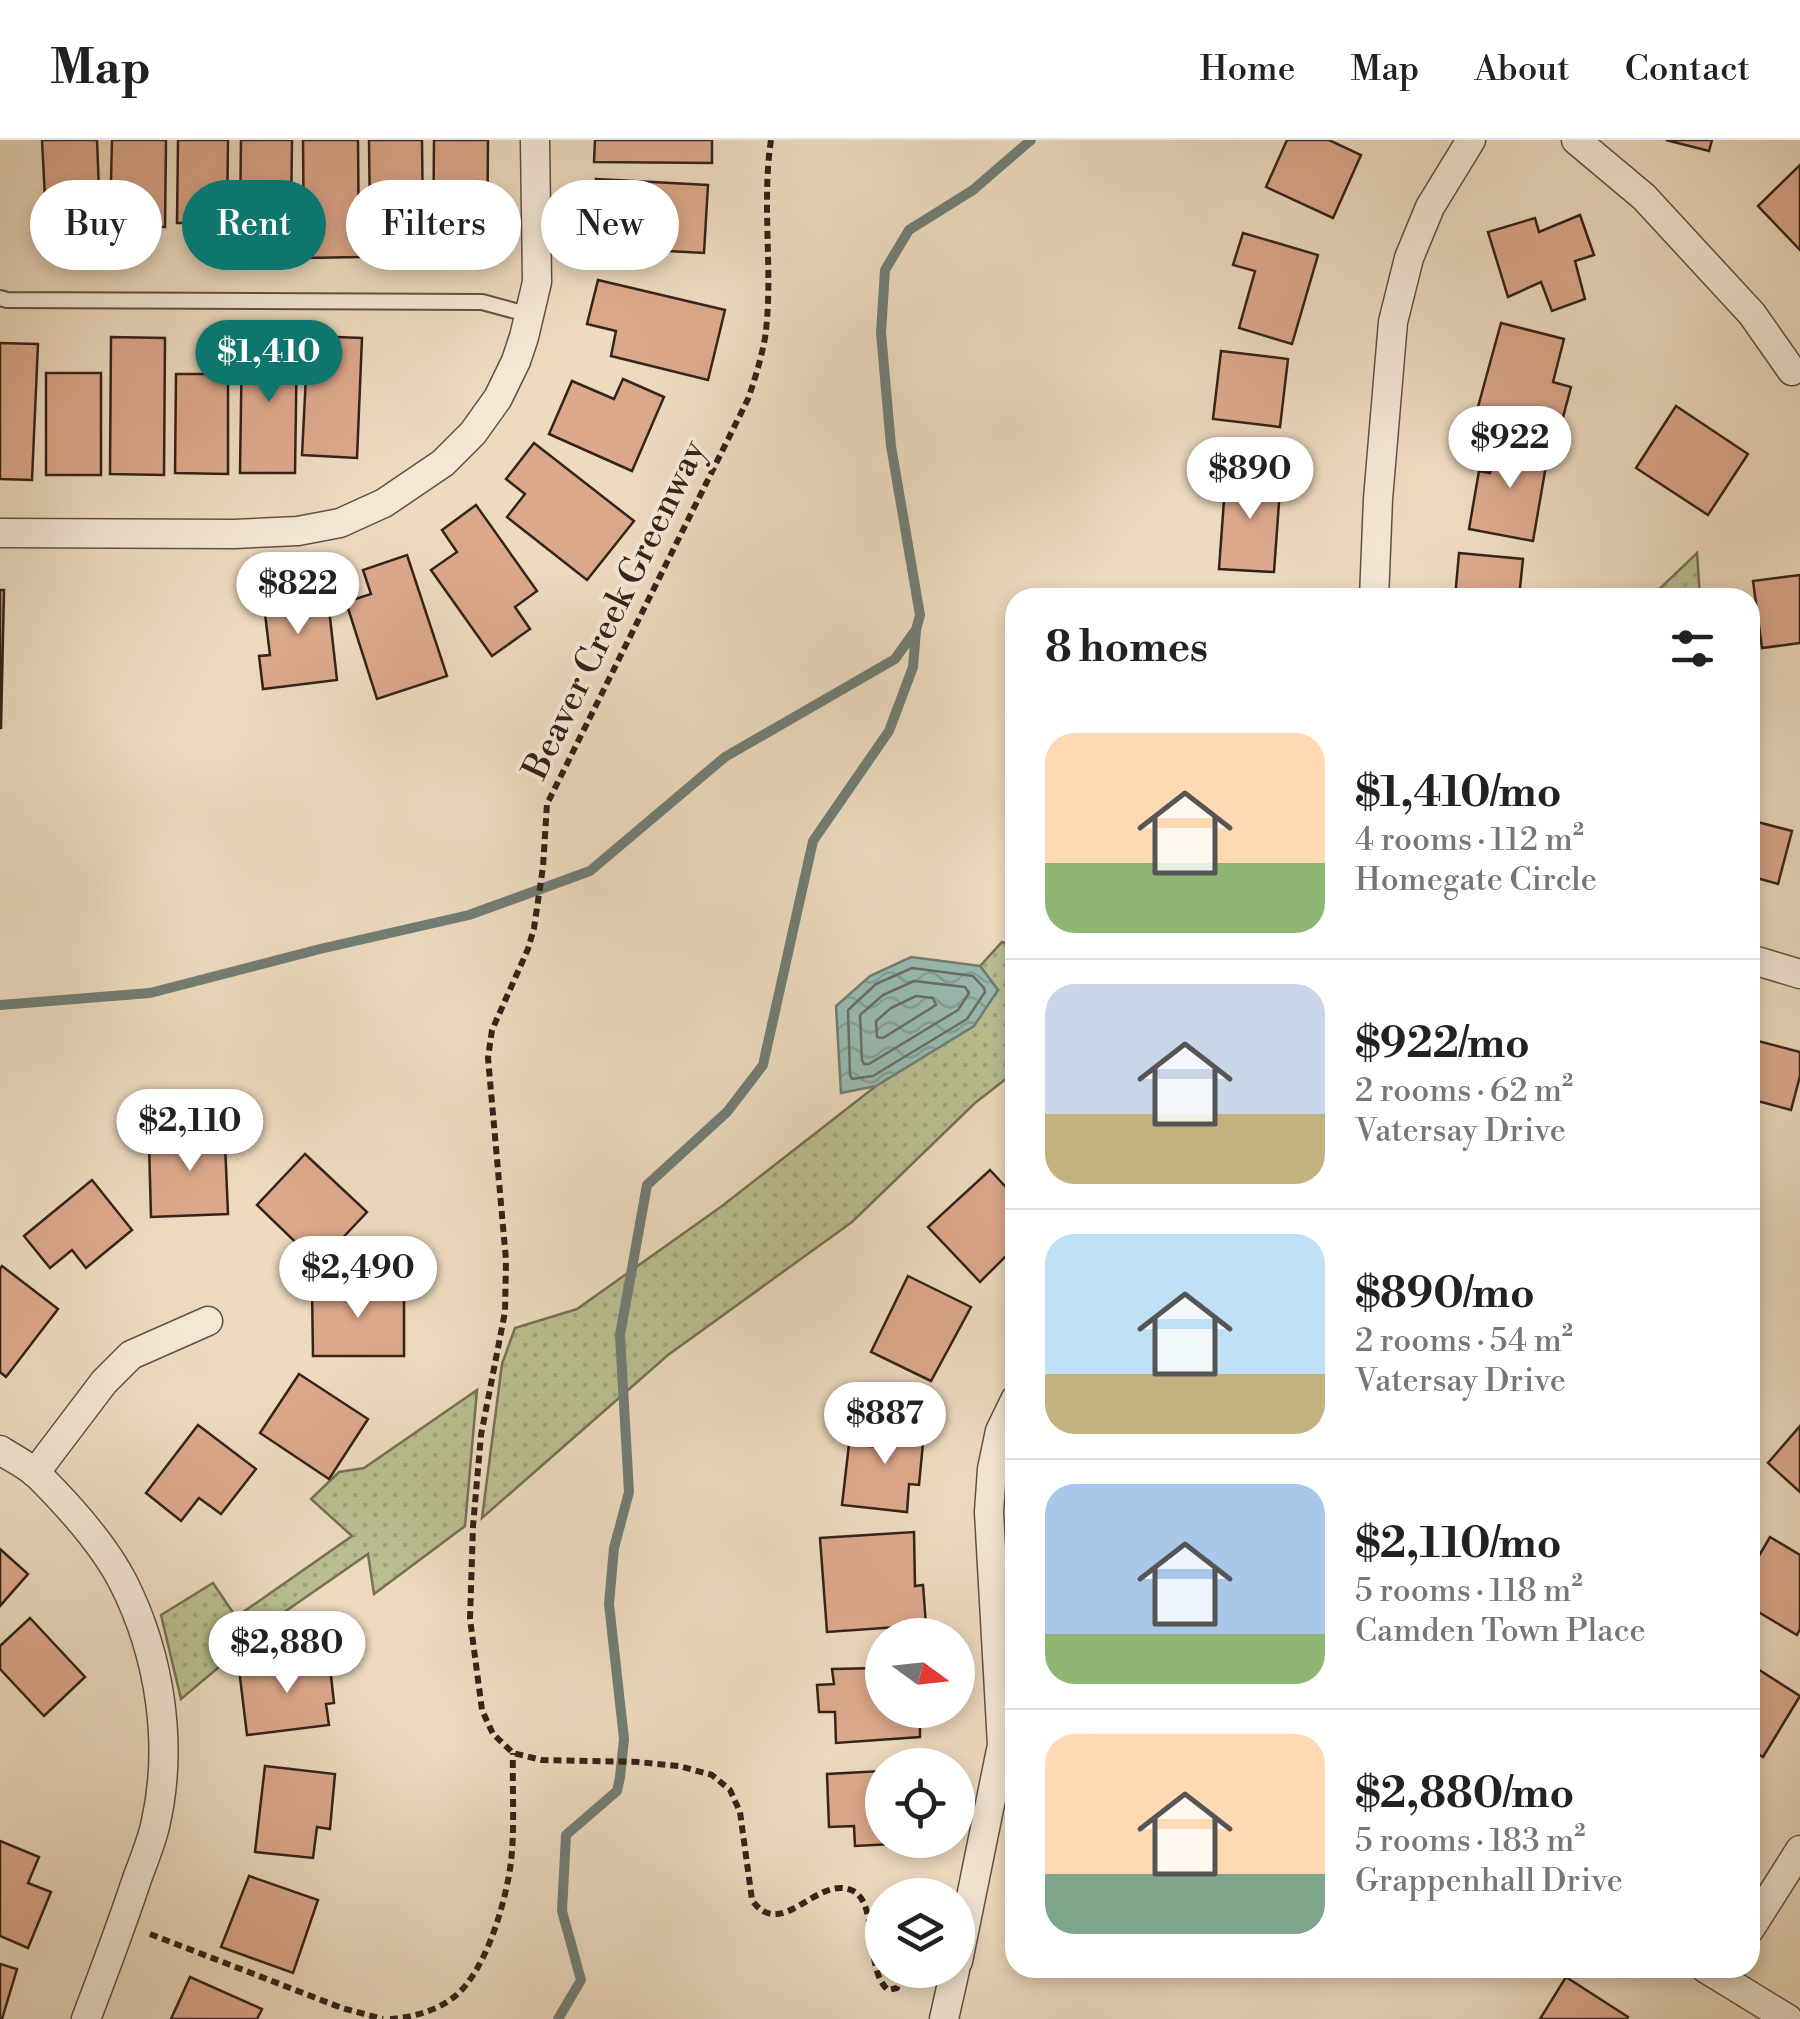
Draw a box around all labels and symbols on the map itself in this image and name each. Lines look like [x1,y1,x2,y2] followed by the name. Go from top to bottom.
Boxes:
[188,320,350,405] pin: $1,410
[1451,406,1569,491] pin: $922
[514,433,716,787] street label: Beaver Creek Greenway
[1191,437,1309,522] pin: $890
[239,552,357,637] pin: $822
[109,1089,271,1174] pin: $2,110
[277,1236,439,1321] pin: $2,490
[826,1382,944,1467] pin: $887
[206,1611,368,1696] pin: $2,880
[865,1618,975,1728] north arrow

